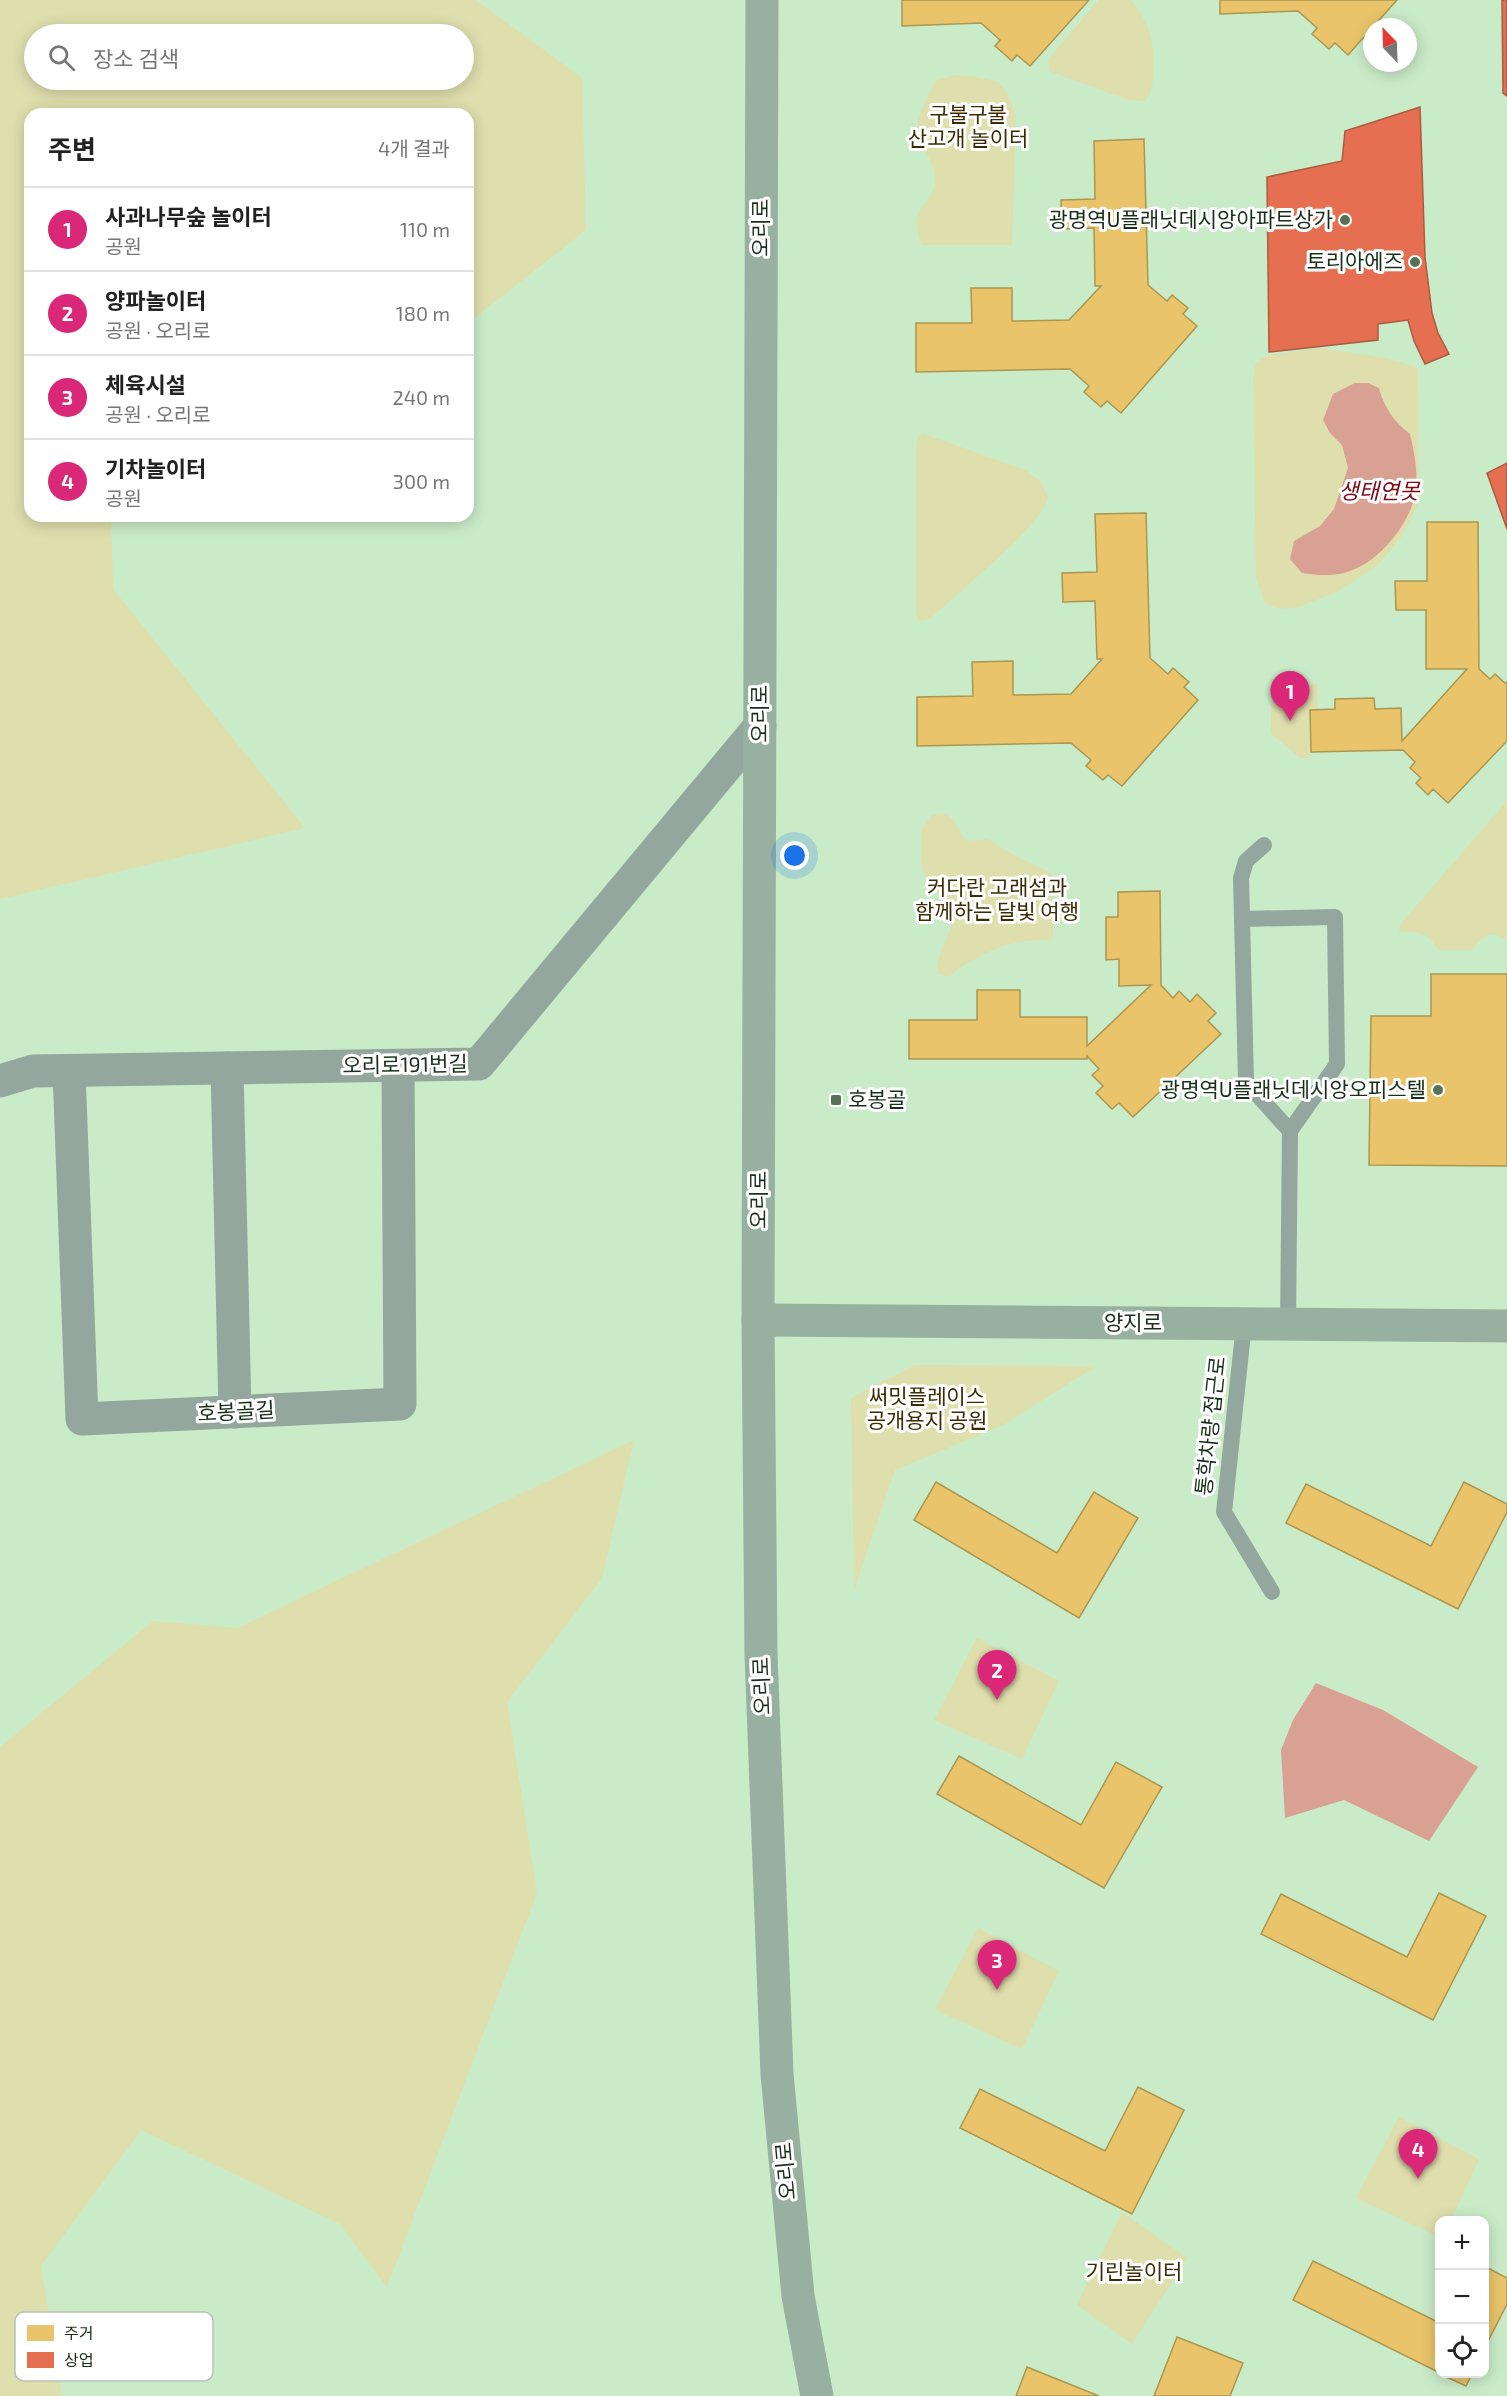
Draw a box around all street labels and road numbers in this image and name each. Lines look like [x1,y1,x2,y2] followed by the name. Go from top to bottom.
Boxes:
[747,199,772,257] street label: 오리로
[746,685,771,743] street label: 오리로
[342,1050,468,1077] street label: 오리로191번길
[745,1171,770,1229] street label: 오리로
[1104,1309,1162,1334] street label: 양지로
[1190,1355,1229,1497] street label: 통학차량 접근로
[197,1396,275,1425] street label: 호봉골길
[747,1657,774,1715] street label: 오리로
[770,2141,799,2201] street label: 오리로

